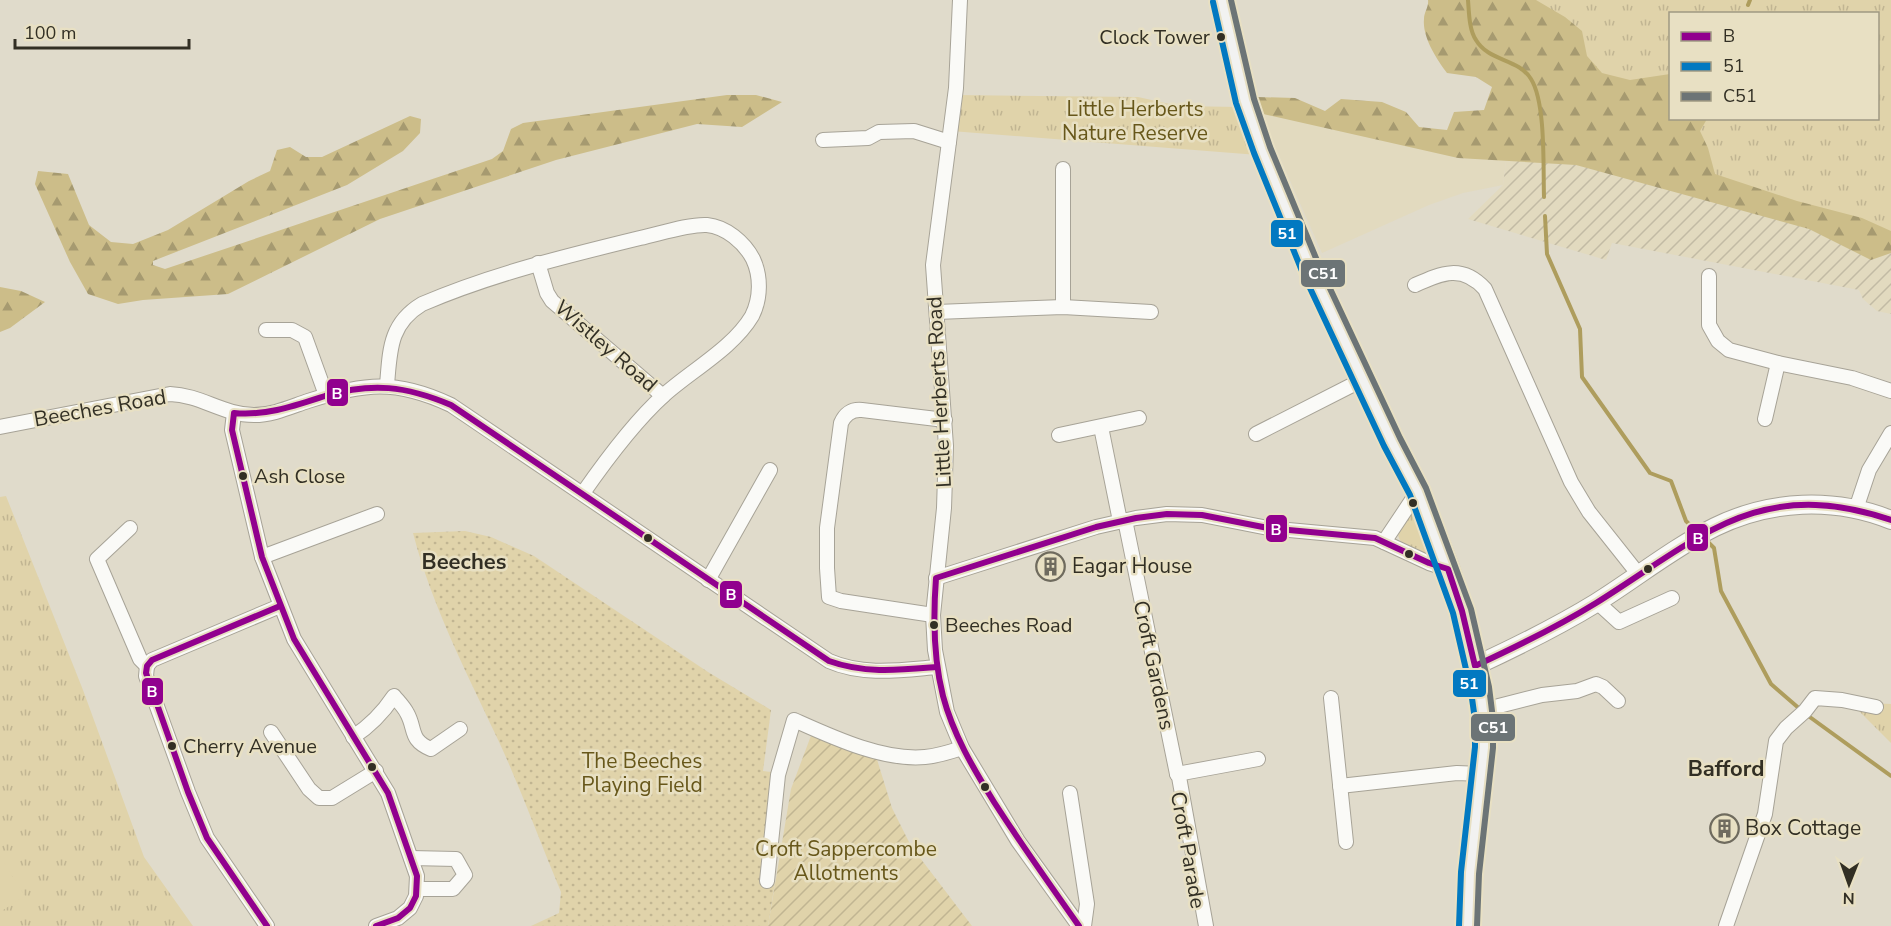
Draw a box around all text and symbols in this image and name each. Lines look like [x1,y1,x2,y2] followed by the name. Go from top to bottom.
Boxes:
[15,12,189,50] scale bar
[1669,12,1879,120] legend
[24,21,76,45] text: 100 m
[1099,24,1210,51] place label: Clock Tower
[1723,24,1735,48] text: B
[1215,31,1227,43] marker: Clock Tower
[1723,54,1745,78] text: 51
[1723,84,1757,108] text: C51
[1062,95,1208,147] park label: Little Herberts Nature Reserve
[1270,219,1304,248] line badge: 51
[1277,223,1297,245] text: 51
[1300,259,1346,288] line badge: C51
[1308,263,1338,285] text: C51
[549,294,663,398] street label: Wistley Road
[920,296,958,488] street label: Little Herberts Road
[326,378,349,407] line badge: B
[32,383,168,433] street label: Beeches Road
[331,383,343,405] text: B
[254,463,345,490] place label: Ash Close
[237,470,249,482] marker: Ash Close
[1407,497,1419,509] unlabelled marker
[1265,514,1288,543] line badge: B
[1270,519,1282,541] text: B
[1686,523,1709,552] line badge: B
[1692,528,1704,550] text: B
[642,532,654,544] unlabelled marker
[422,547,506,577] district label: Beeches
[1403,548,1415,560] unlabelled marker
[1035,550,1067,582] building icon: Eagar House
[1072,552,1192,580] place label: Eagar House
[1642,563,1654,575] unlabelled marker
[719,580,743,609] line badge: B
[725,584,737,606] text: B
[1127,598,1181,732] street label: Croft Gardens
[945,612,1072,639] place label: Beeches Road
[928,619,940,631] marker: Beeches Road
[1452,669,1487,698] line badge: 51
[1459,673,1479,695] text: 51
[141,677,164,706] line badge: B
[146,681,158,703] text: B
[1470,713,1516,742] line badge: C51
[1478,717,1508,739] text: C51
[183,733,317,760] place label: Cherry Avenue
[166,740,178,752] marker: Cherry Avenue
[581,747,703,799] park label: The Beeches Playing Field
[1688,754,1764,784] district label: Bafford
[366,761,378,773] unlabelled marker
[979,781,991,793] unlabelled marker
[1164,789,1212,911] street label: Croft Parade
[1708,812,1740,844] building icon: Box Cottage
[1745,814,1861,842] place label: Box Cottage
[755,835,937,887] park label: Croft Sappercombe Allotments
[1819,854,1879,914] north arrow
[1843,887,1855,909] text: N

